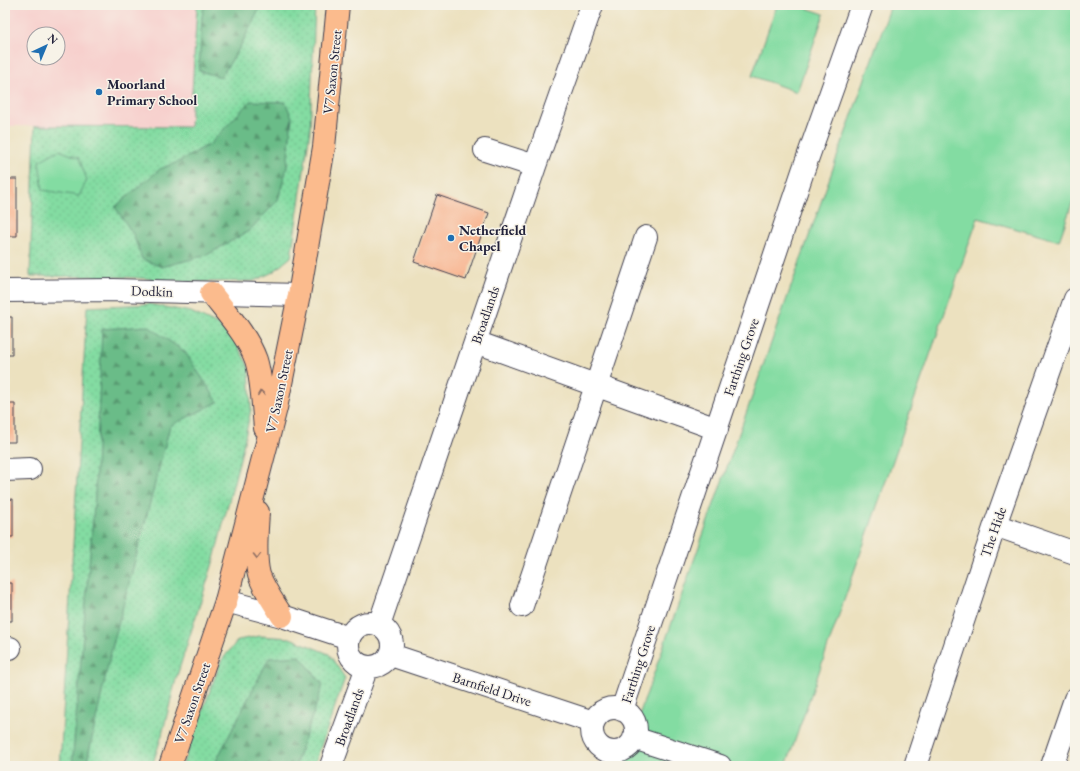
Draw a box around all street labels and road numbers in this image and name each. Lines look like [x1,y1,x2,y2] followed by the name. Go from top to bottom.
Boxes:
[319,28,345,115] street label: V7 Saxon Street
[131,281,174,301] street label: Dodkin
[467,283,503,346] street label: Broadlands
[719,315,763,398] street label: Farthing Grove
[261,347,297,434] street label: V7 Saxon Street
[976,504,1010,560] street label: The Hide
[617,622,659,705] street label: Farthing Grove
[170,660,214,746] street label: V7 Saxon Street
[450,668,534,710] street label: Barnfield Drive
[330,685,368,748] street label: Broadlands

